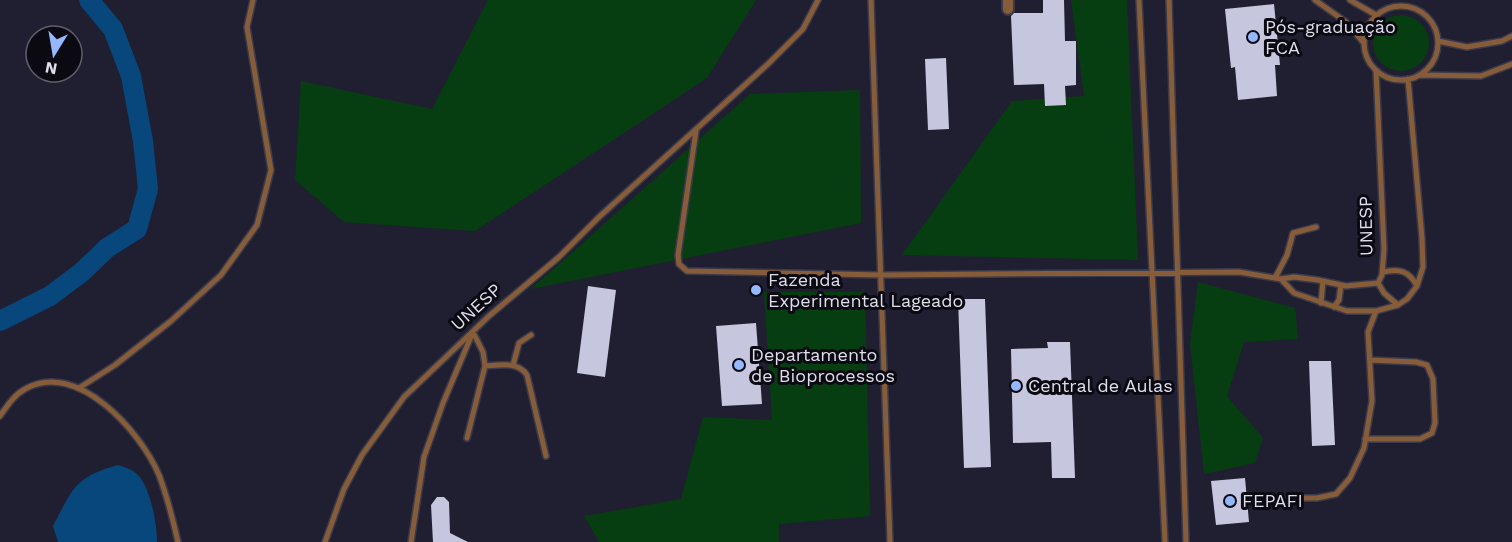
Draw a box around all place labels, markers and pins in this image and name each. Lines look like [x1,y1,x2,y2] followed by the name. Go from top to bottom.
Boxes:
[1265,16,1396,58] place label: Pós-graduação FCA
[1246,30,1260,44] marker: Pós-graduação FCA
[768,269,963,311] place label: Fazenda Experimental Lageado
[749,283,763,297] marker: Fazenda Experimental Lageado
[751,344,895,386] place label: Departamento de Bioprocessos
[732,358,746,372] marker: Departamento de Bioprocessos
[1028,375,1173,396] place label: Central de Aulas
[1009,379,1023,393] marker: Central de Aulas
[1242,490,1303,511] place label: FEPAFI
[1223,494,1237,508] marker: FEPAFI

